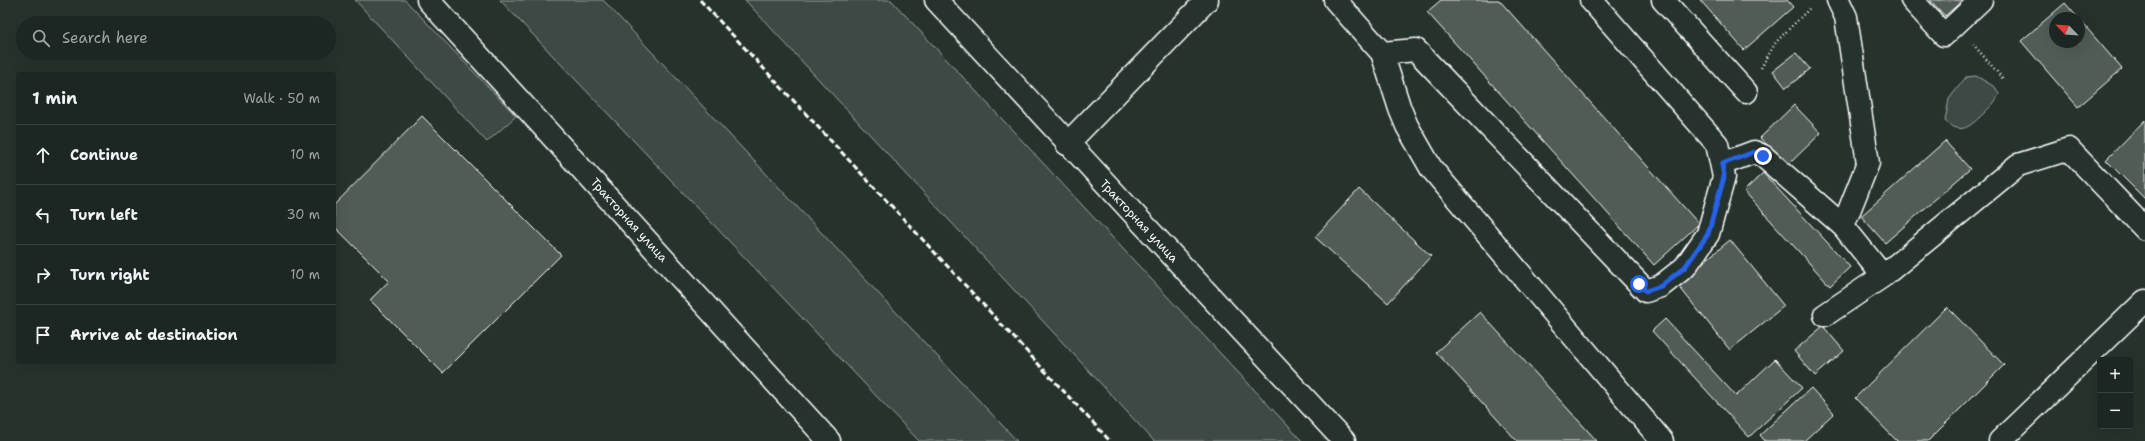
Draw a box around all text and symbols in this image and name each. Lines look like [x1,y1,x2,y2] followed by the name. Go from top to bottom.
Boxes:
[2049,12,2085,48] north arrow
[16,16,336,60] search box
[30,27,52,49] icon: search
[62,28,148,48] text: Search here
[32,87,77,109] text: 1 min
[243,90,320,107] text: Walk · 50 m
[32,144,54,166] icon: ahead
[70,145,138,165] text: Continue
[290,146,320,163] text: 10 m
[1754,147,1772,165] route end
[587,175,671,266] street label: Тракторная улица
[1096,176,1182,266] street label: Тракторная улица
[32,204,54,226] icon: left
[70,205,138,225] text: Turn left
[286,206,320,223] text: 30 m
[32,264,54,286] icon: right
[70,265,150,285] text: Turn right
[290,266,320,283] text: 10 m
[1630,275,1648,293] route start
[32,324,54,346] icon: arrive
[70,325,238,345] text: Arrive at destination
[2097,357,2133,429] map controls
[2097,357,2133,393] button: +
[2097,393,2133,429] button: −

